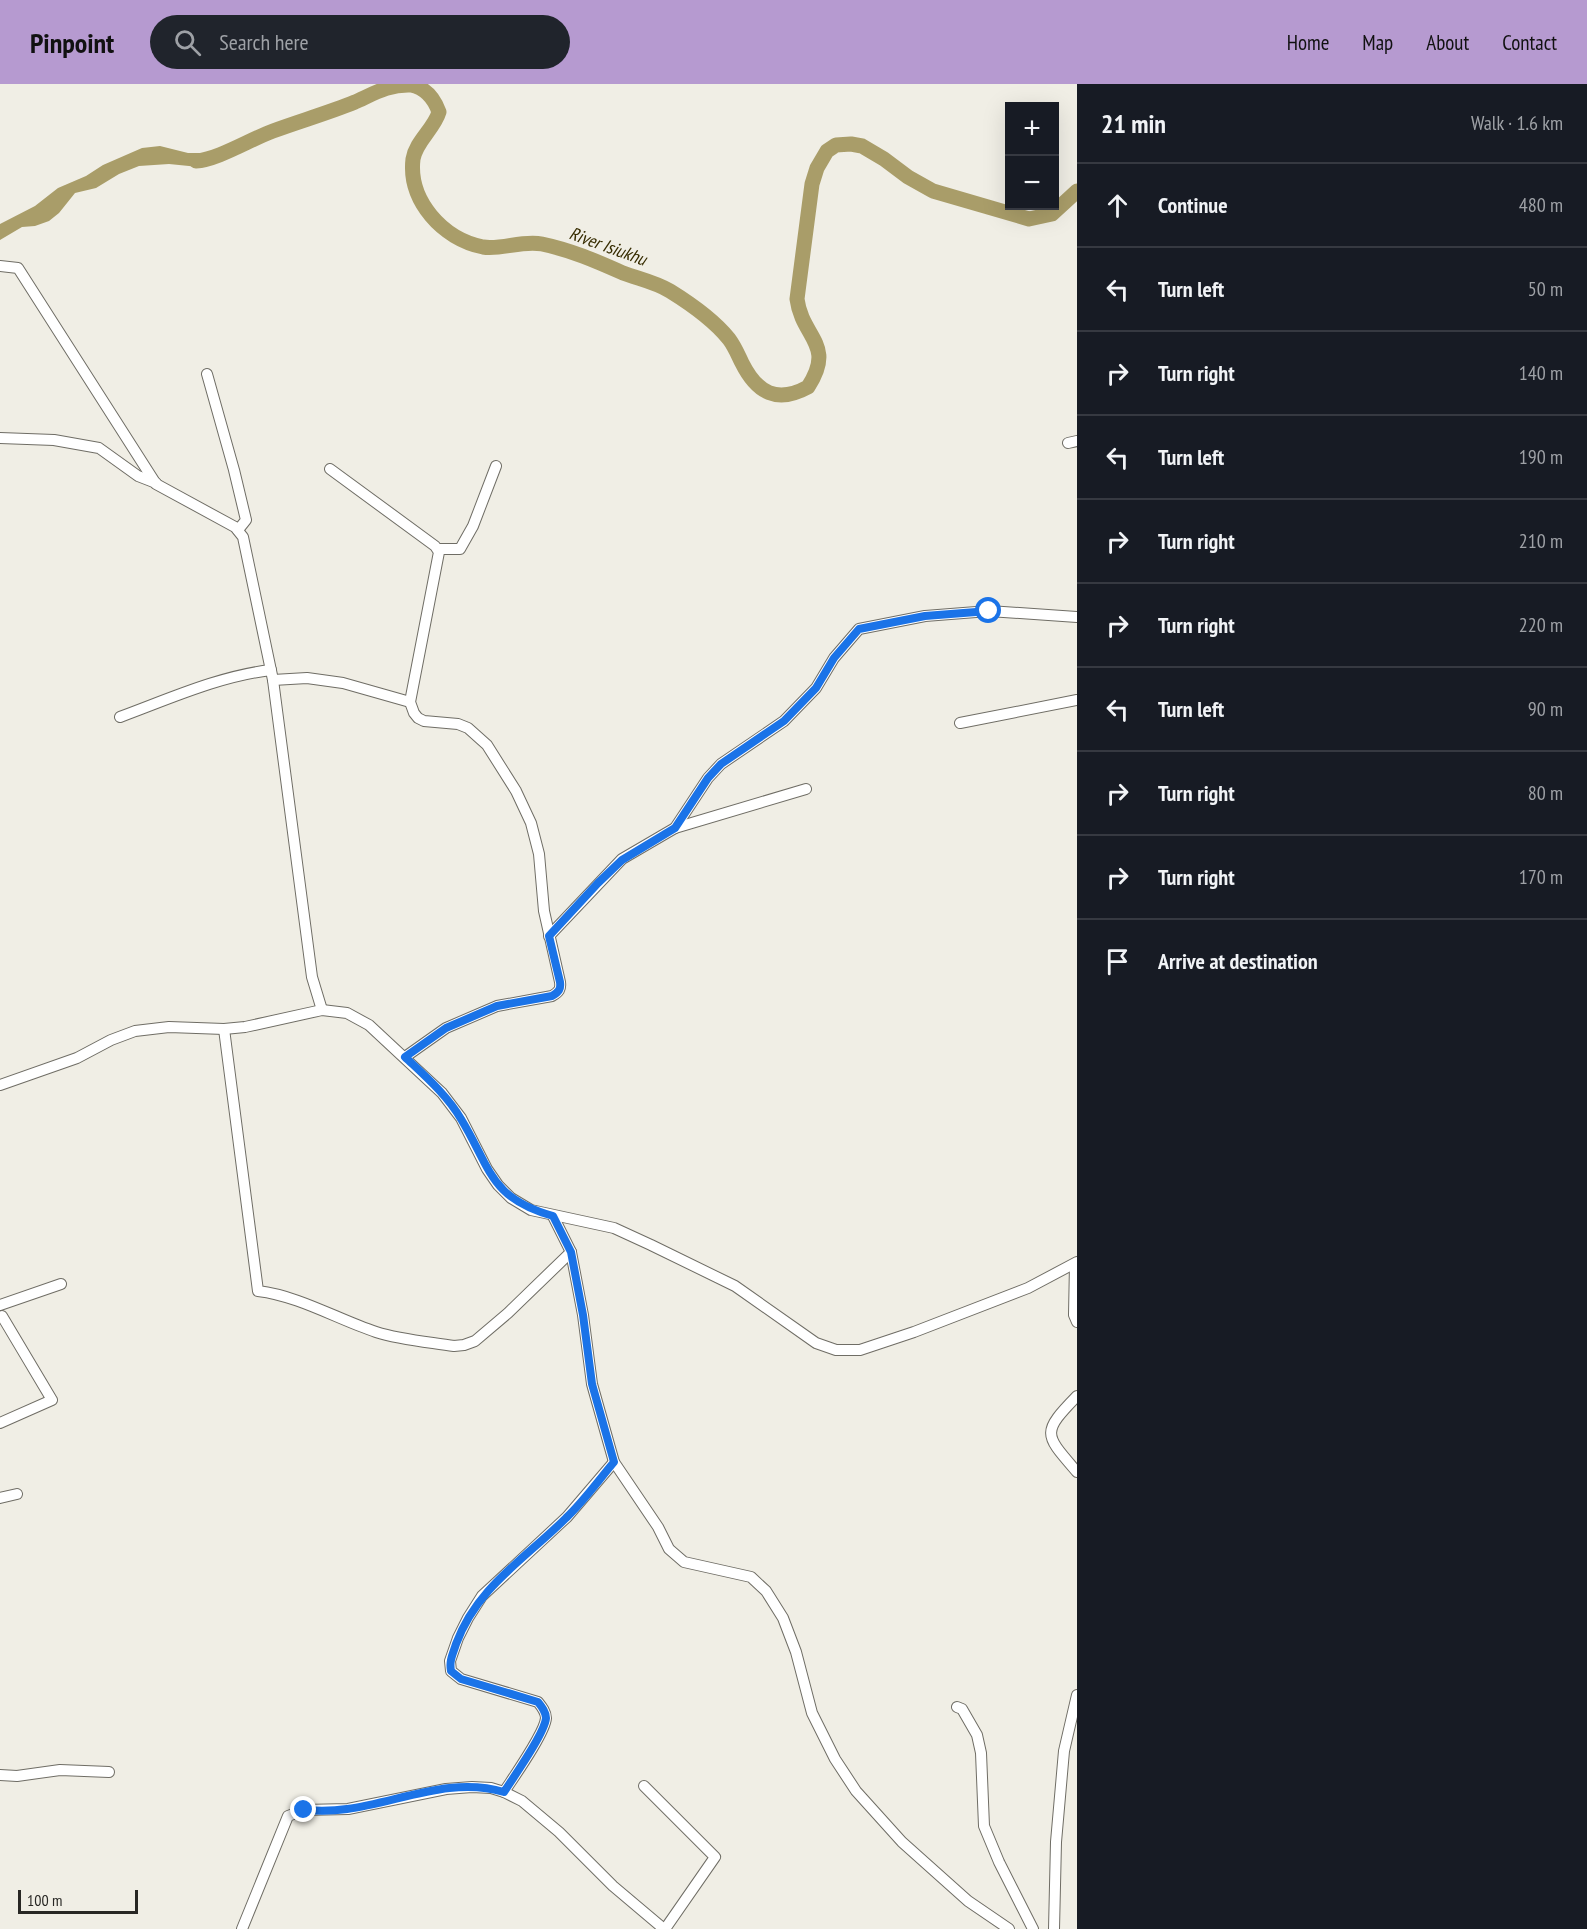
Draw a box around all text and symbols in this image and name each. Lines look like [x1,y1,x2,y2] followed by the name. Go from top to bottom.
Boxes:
[150,15,570,69] search box
[30,24,114,61] text: Pinpoint
[171,26,204,59] icon: search
[219,28,309,56] text: Search here
[1287,29,1329,56] text: Home
[1362,29,1393,56] text: Map
[1426,29,1469,56] text: About
[1502,29,1557,56] text: Contact
[1005,102,1059,210] map controls
[1005,102,1059,156] button: +
[1101,107,1166,140] text: 21 min
[1471,110,1563,136] text: Walk · 1.6 km
[1005,156,1059,210] button: −
[1101,189,1134,222] icon: ahead
[1158,191,1228,219] text: Continue
[1519,192,1563,218] text: 480 m
[566,221,651,271] water label: River Isiukhu
[1101,273,1134,306] icon: left
[1158,275,1224,303] text: Turn left
[1528,276,1563,302] text: 50 m
[1101,357,1134,390] icon: right
[1158,359,1235,387] text: Turn right
[1519,360,1563,386] text: 140 m
[1101,441,1134,474] icon: left
[1158,443,1224,471] text: Turn left
[1519,444,1563,470] text: 190 m
[1101,525,1134,558] icon: right
[1158,527,1235,555] text: Turn right
[1519,528,1563,554] text: 210 m
[975,597,1001,623] route start
[1101,609,1134,642] icon: right
[1158,611,1235,639] text: Turn right
[1519,612,1563,638] text: 220 m
[1101,693,1134,726] icon: left
[1158,695,1224,723] text: Turn left
[1528,696,1563,722] text: 90 m
[1101,777,1134,810] icon: right
[1158,779,1235,807] text: Turn right
[1528,780,1563,806] text: 80 m
[1101,861,1134,894] icon: right
[1158,863,1235,891] text: Turn right
[1519,864,1563,890] text: 170 m
[1101,945,1134,978] icon: arrive
[1158,947,1318,975] text: Arrive at destination
[290,1796,316,1822] route end
[18,1887,138,1914] scale bar
[27,1890,62,1910] text: 100 m

